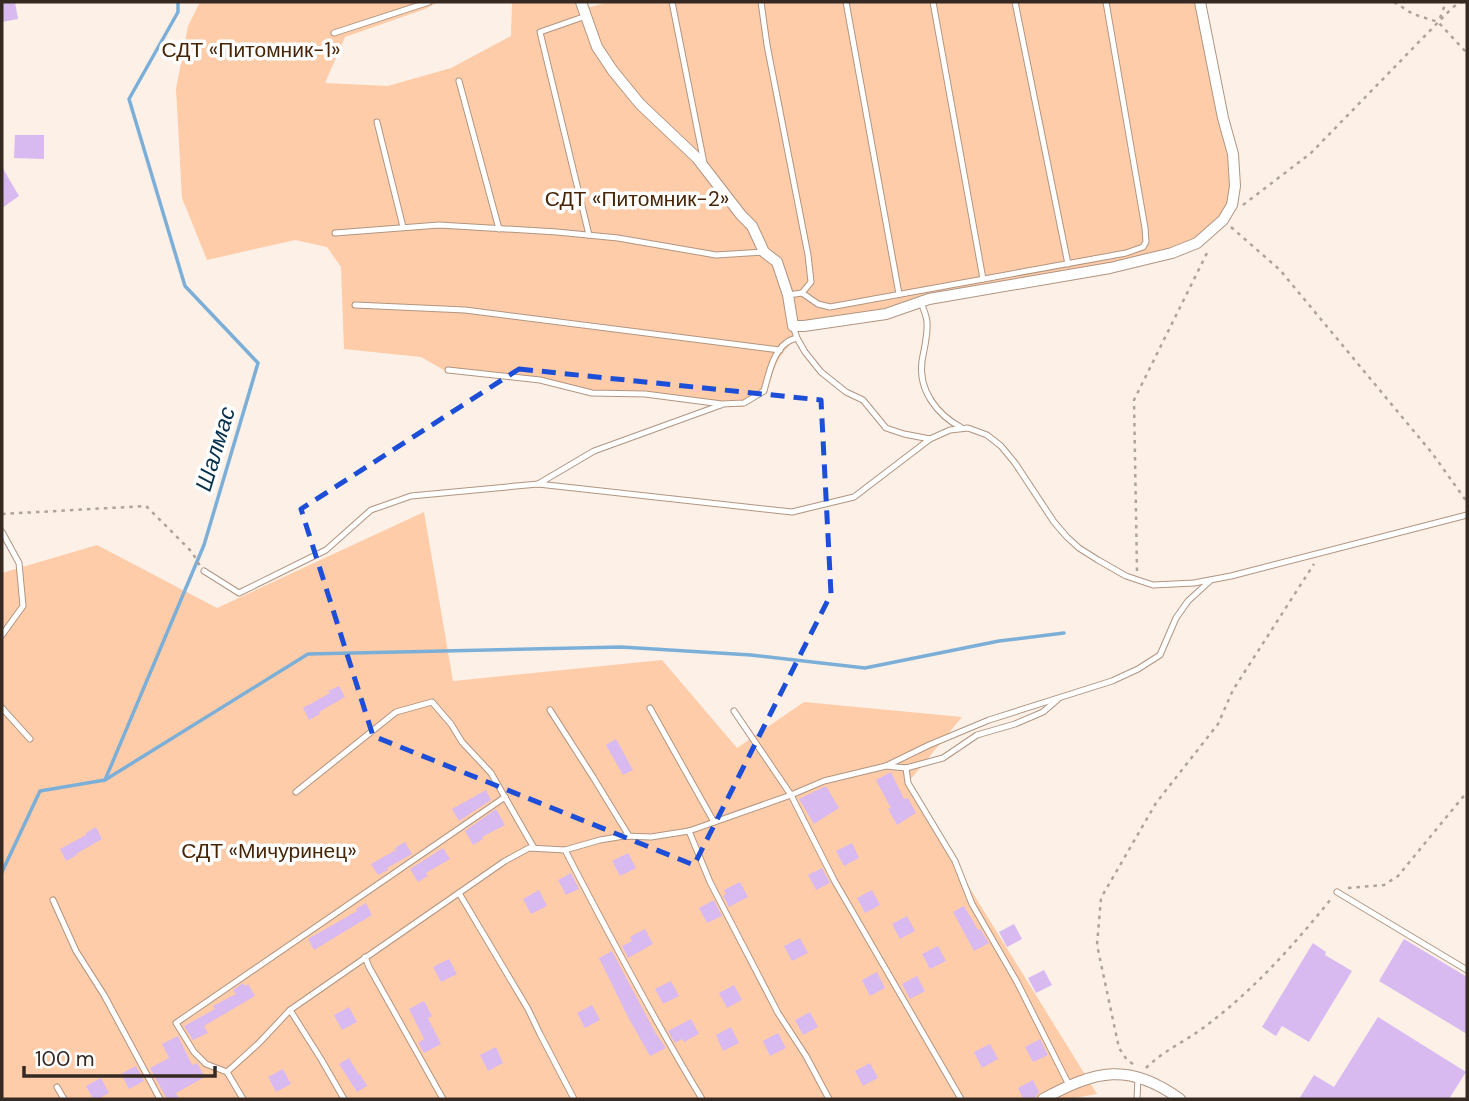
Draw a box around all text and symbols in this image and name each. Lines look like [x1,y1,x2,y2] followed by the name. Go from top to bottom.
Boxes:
[161,36,341,64] park label: СДТ «Питомник-1»
[545,185,729,213] park label: СДТ «Питомник-2»
[188,403,242,495] water label: Шалмас
[181,837,357,865] park label: СДТ «Мичуринец»
[24,1034,215,1078] scale bar
[35,1045,95,1073] text: 100 m

